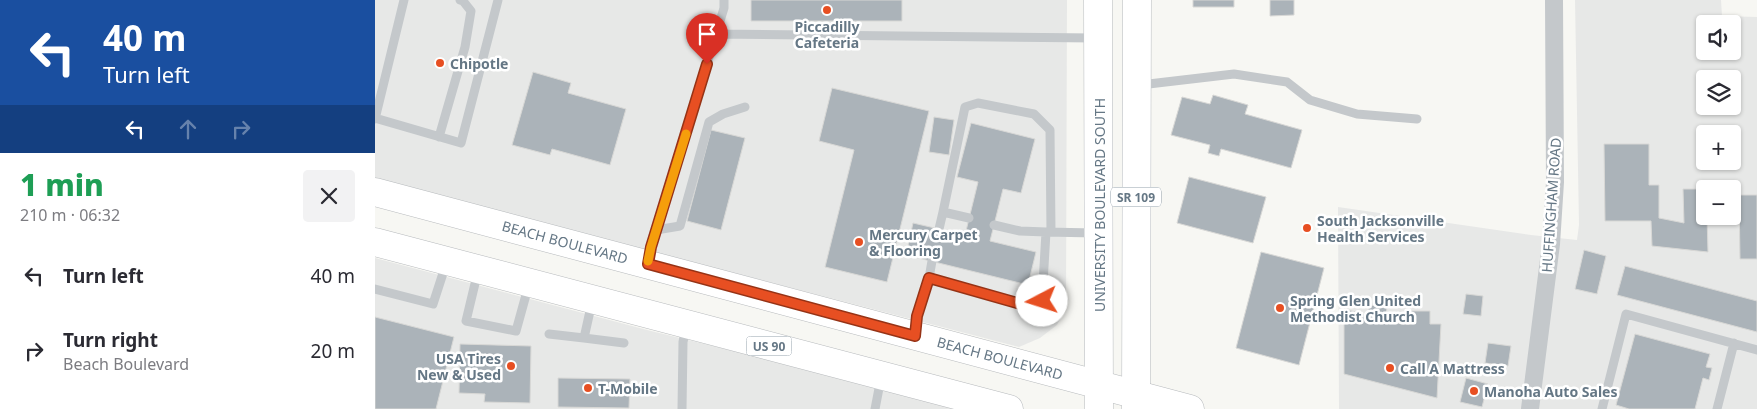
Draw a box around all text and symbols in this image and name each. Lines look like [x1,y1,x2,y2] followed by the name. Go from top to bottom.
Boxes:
[821,4,833,16] marker: Piccadilly Cafeteria
[686,13,728,64] pin
[103,14,186,61] text: 40 m
[1696,15,1741,225] map controls
[1696,15,1741,60] button: sound
[794,17,860,52] place label: Piccadilly Cafeteria
[20,20,85,85] icon: left
[693,20,721,48] icon: arrive
[450,54,508,73] place label: Chipotle
[434,57,446,69] marker: Chipotle
[103,59,190,89] text: Turn left
[1696,70,1741,115] button: layers
[1090,98,1109,312] street label: UNIVERSITY BOULEVARD SOUTH
[121,115,149,143] icon: left
[174,115,202,143] icon: ahead
[227,115,255,143] icon: right
[1696,125,1741,170] button: +
[1537,137,1565,273] street label: HUFFINGHAM ROAD
[20,164,104,205] text: 1 min
[303,170,355,222] button: close
[1696,180,1741,225] button: −
[1111,188,1161,206] road number: SR 109
[20,204,120,226] text: 210 m · 06:32
[1317,211,1444,246] place label: South Jacksonville Health Services
[500,216,630,268] street label: BEACH BOULEVARD
[1301,222,1313,234] marker: South Jacksonville Health Services
[869,225,978,260] place label: Mercury Carpet & Flooring
[853,236,865,248] marker: Mercury Carpet & Flooring
[20,262,48,290] icon: left
[63,263,144,289] text: Turn left
[311,263,355,289] text: 40 m
[1015,274,1067,326] position arrow
[1290,291,1421,326] place label: Spring Glen United Methodist Church
[1274,302,1286,314] marker: Spring Glen United Methodist Church
[63,327,158,353] text: Turn right
[935,332,1065,384] street label: BEACH BOULEVARD
[747,336,791,356] road number: US 90
[20,337,48,365] icon: right
[311,338,355,364] text: 20 m
[417,349,501,384] place label: USA Tires New & Used
[63,353,189,375] text: Beach Boulevard
[1400,359,1505,378] place label: Call A Mattress
[505,360,517,372] marker: USA Tires New & Used
[1384,362,1396,374] marker: Call A Mattress
[598,379,658,398] place label: T-Mobile
[582,382,594,394] marker: T-Mobile
[1484,382,1617,401] place label: Manoha Auto Sales
[1468,385,1480,397] marker: Manoha Auto Sales

